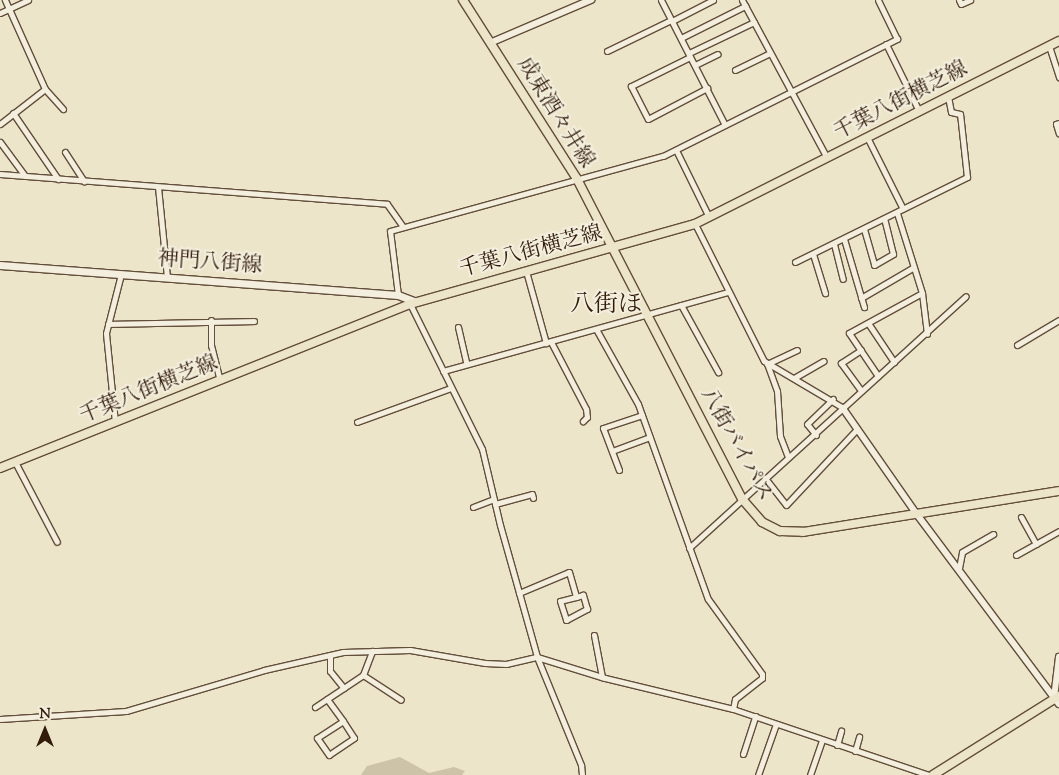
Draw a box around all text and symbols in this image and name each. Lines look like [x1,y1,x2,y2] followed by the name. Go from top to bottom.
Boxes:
[511,53,599,173] street label: 成東酒々井線
[830,56,972,146] street label: 千葉八街横芝線
[457,221,605,283] street label: 千葉八街横芝線
[157,247,263,279] street label: 神門八街線
[570,292,642,320] district label: 八街ほ
[76,351,222,429] street label: 千葉八街横芝線
[694,384,778,506] street label: 八街バイパス
[20,705,70,755] north arrow
[39,705,51,725] text: N

